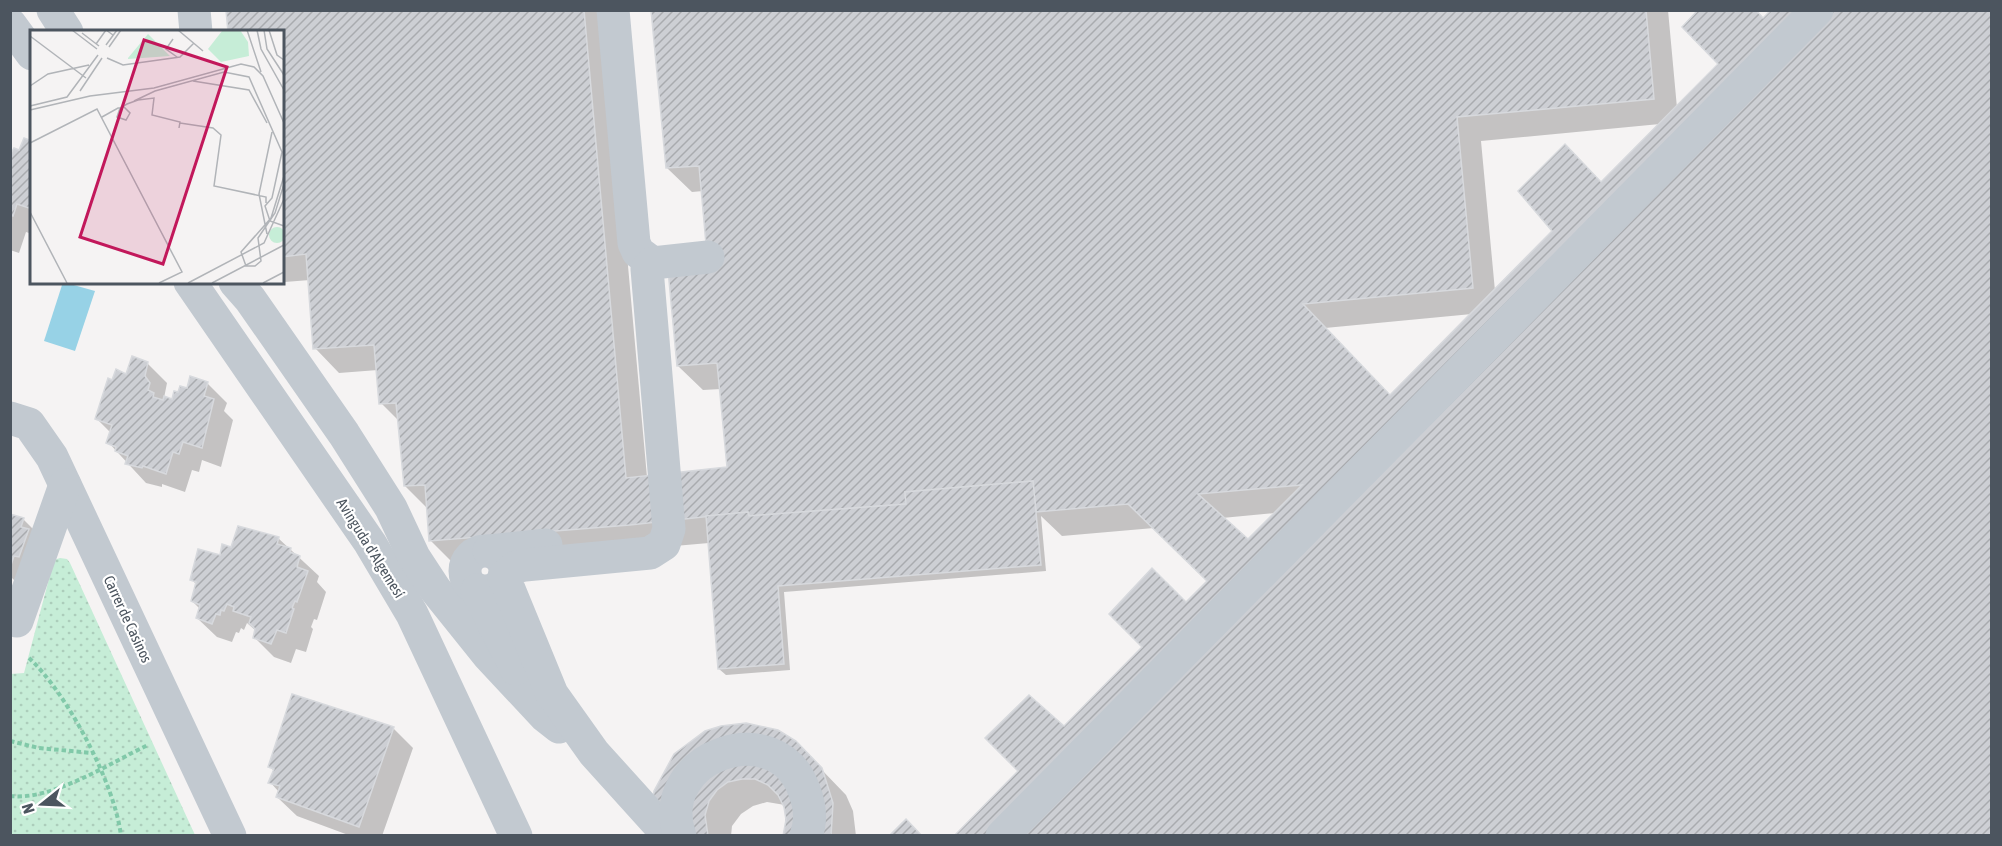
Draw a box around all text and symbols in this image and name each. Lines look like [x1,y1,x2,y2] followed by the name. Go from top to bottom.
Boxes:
[30,30,284,284] inset map
[334,495,409,601] street label: Avinguda d'Algemesí
[100,573,156,665] street label: Carrer de Casinos
[12,774,72,834] north arrow
[18,801,38,816] text: N

